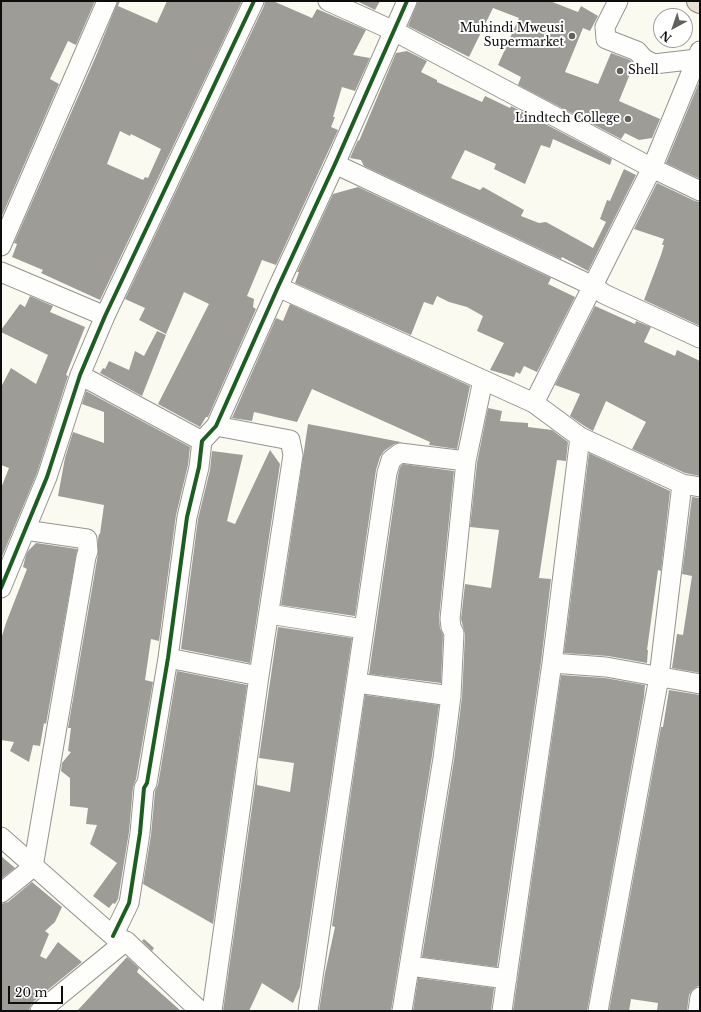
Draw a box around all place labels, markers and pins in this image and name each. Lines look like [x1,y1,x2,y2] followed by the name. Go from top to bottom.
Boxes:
[460,22,564,50] place label: Muhindi Mweusi Supermarket
[567,31,577,41] marker: Muhindi Mweusi Supermarket
[628,64,659,78] place label: Shell
[615,66,625,76] marker: Shell
[515,112,620,126] place label: Lindtech College
[623,114,633,124] marker: Lindtech College

